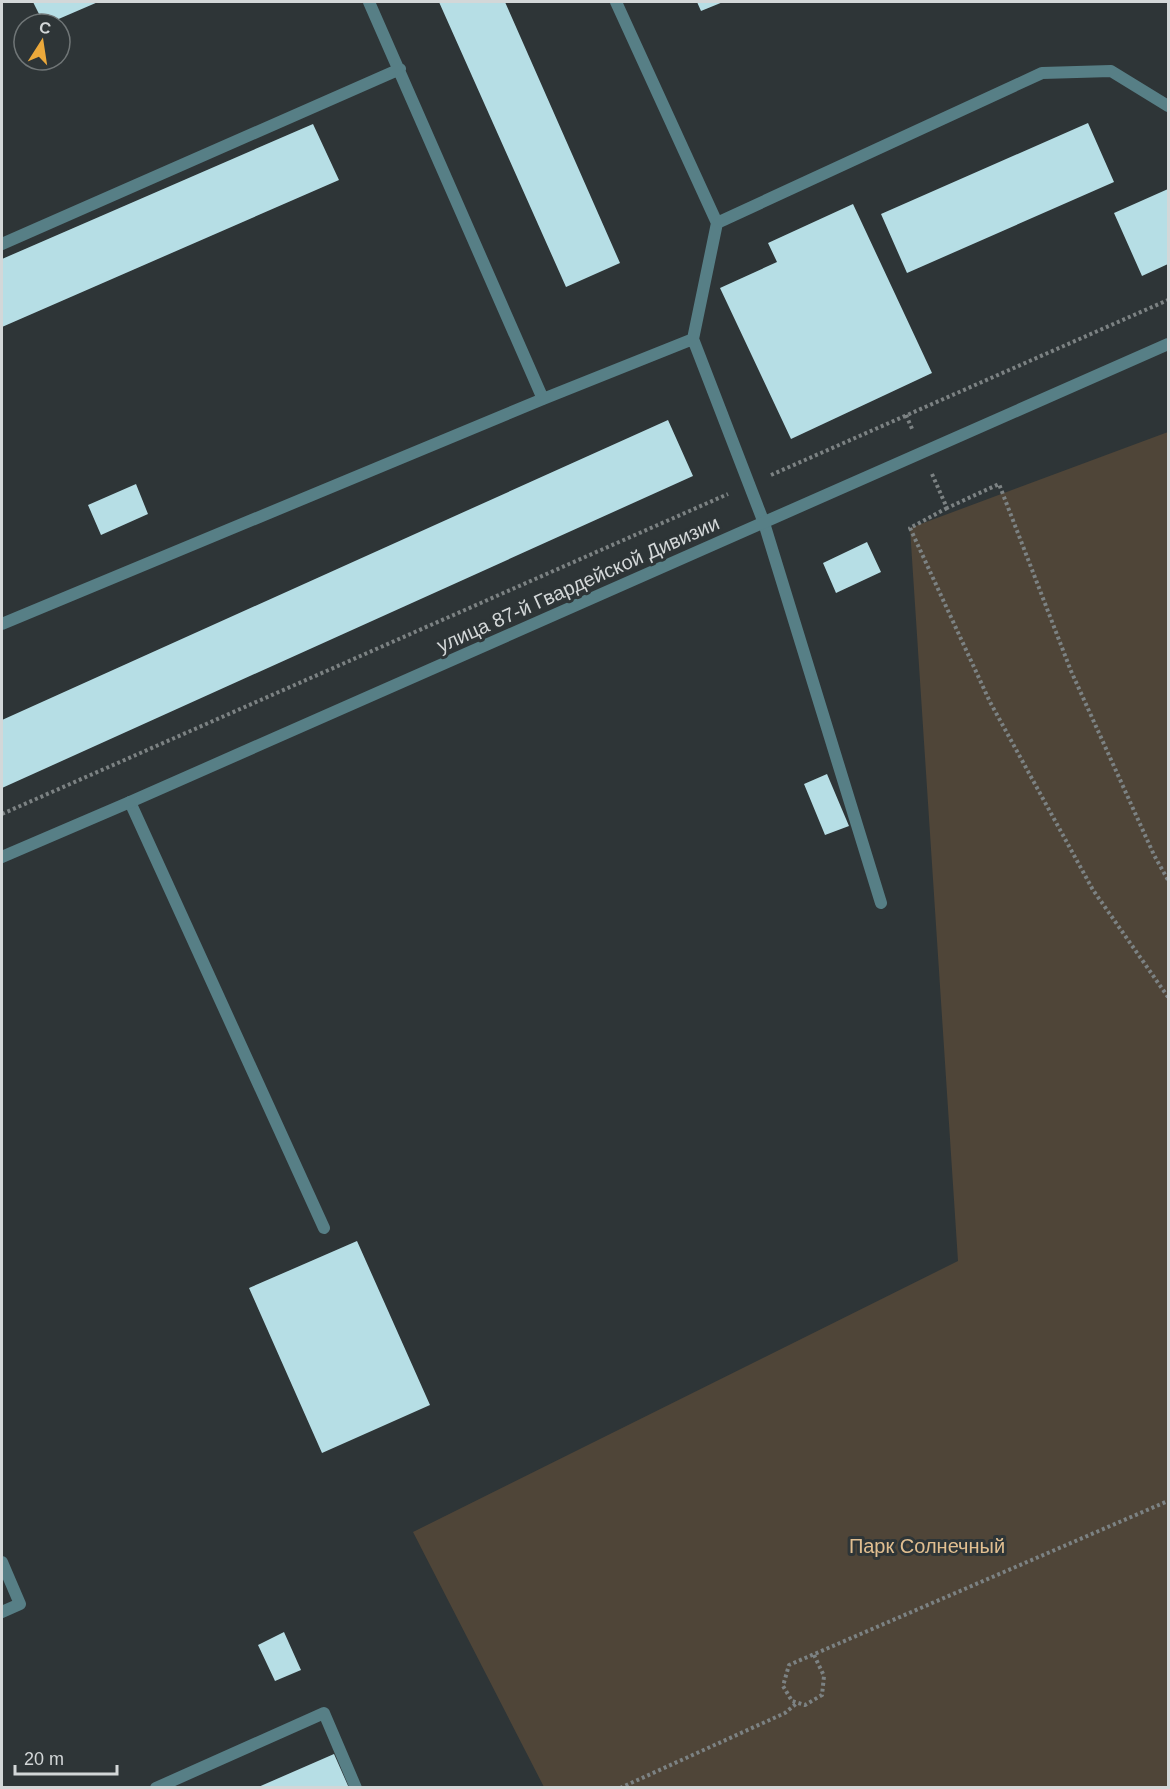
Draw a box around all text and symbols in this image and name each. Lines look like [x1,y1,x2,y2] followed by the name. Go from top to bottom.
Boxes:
[12,12,72,72] north arrow
[38,18,53,37] text: С
[433,512,723,656] street label: улица 87-й Гвардейской Дивизии
[849,1535,1005,1557] park label: Парк Солнечный
[15,1738,117,1776] scale bar
[24,1749,64,1769] text: 20 m

